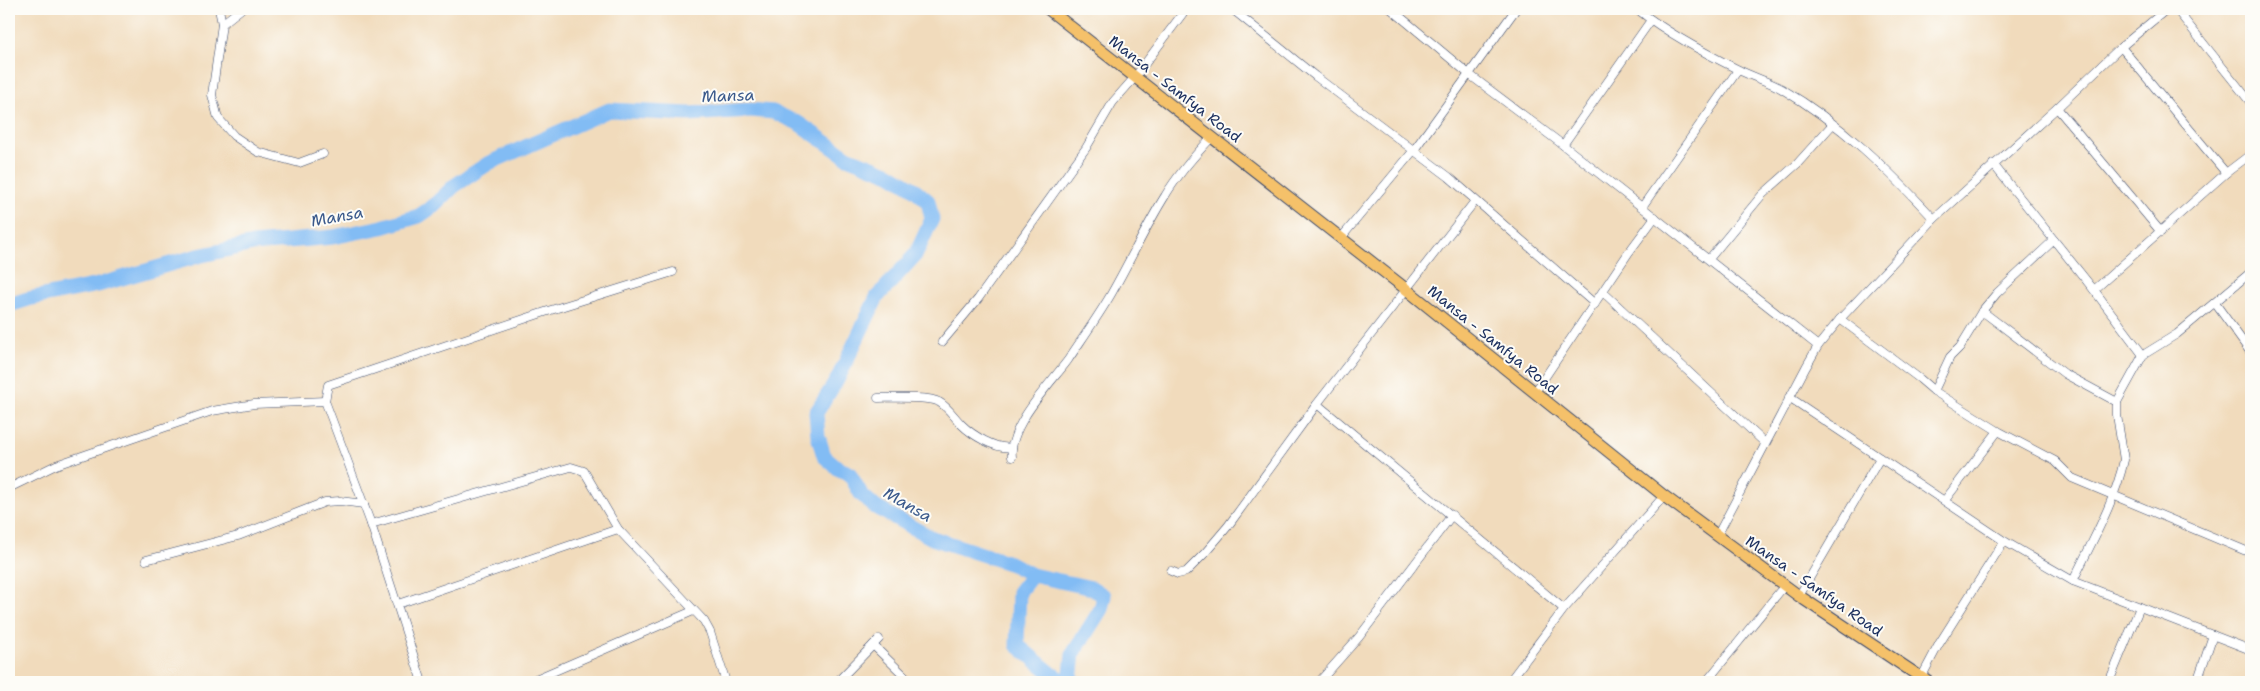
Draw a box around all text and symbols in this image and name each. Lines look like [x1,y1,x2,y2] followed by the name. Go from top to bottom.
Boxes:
[1105,31,1246,147] street label: Mansa - Samfya Road
[701,84,755,107] water label: Mansa
[309,202,365,231] water label: Mansa
[1423,281,1563,399] street label: Mansa - Samfya Road
[880,482,936,527] water label: Mansa
[1741,531,1887,641] street label: Mansa - Samfya Road

